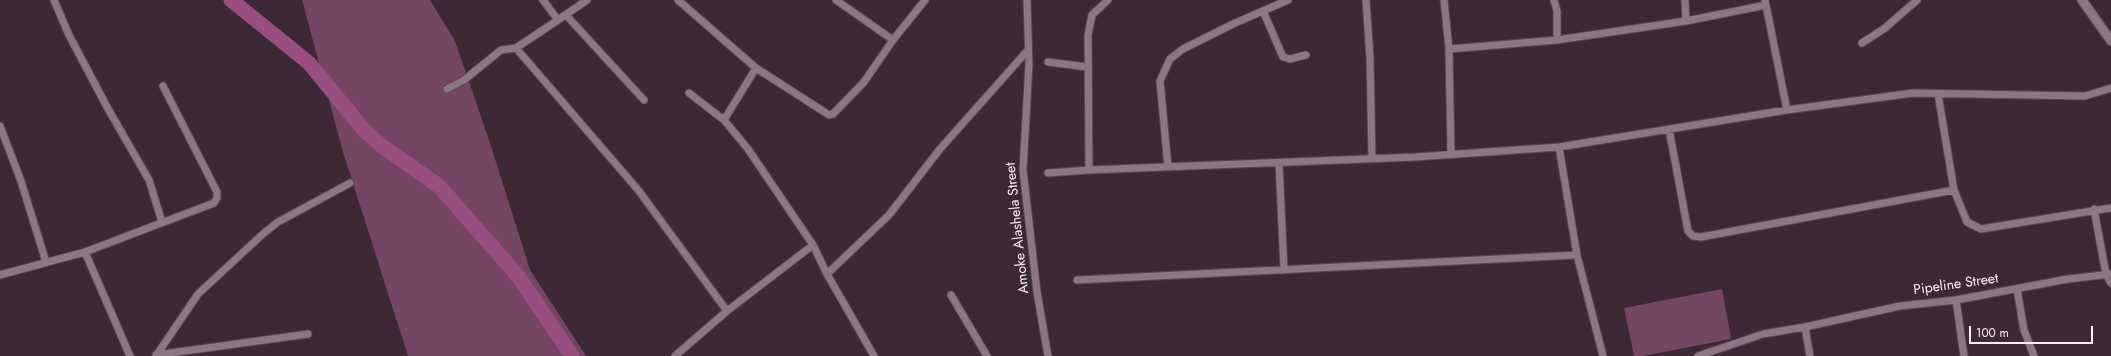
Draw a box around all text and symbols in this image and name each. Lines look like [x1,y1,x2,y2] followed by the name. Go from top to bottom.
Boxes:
[1003,161,1033,295] street label: Amoke Alashela Street
[1912,271,2000,299] street label: Pipeline Street
[1971,318,2095,344] scale bar
[1976,324,2009,342] text: 100 m

